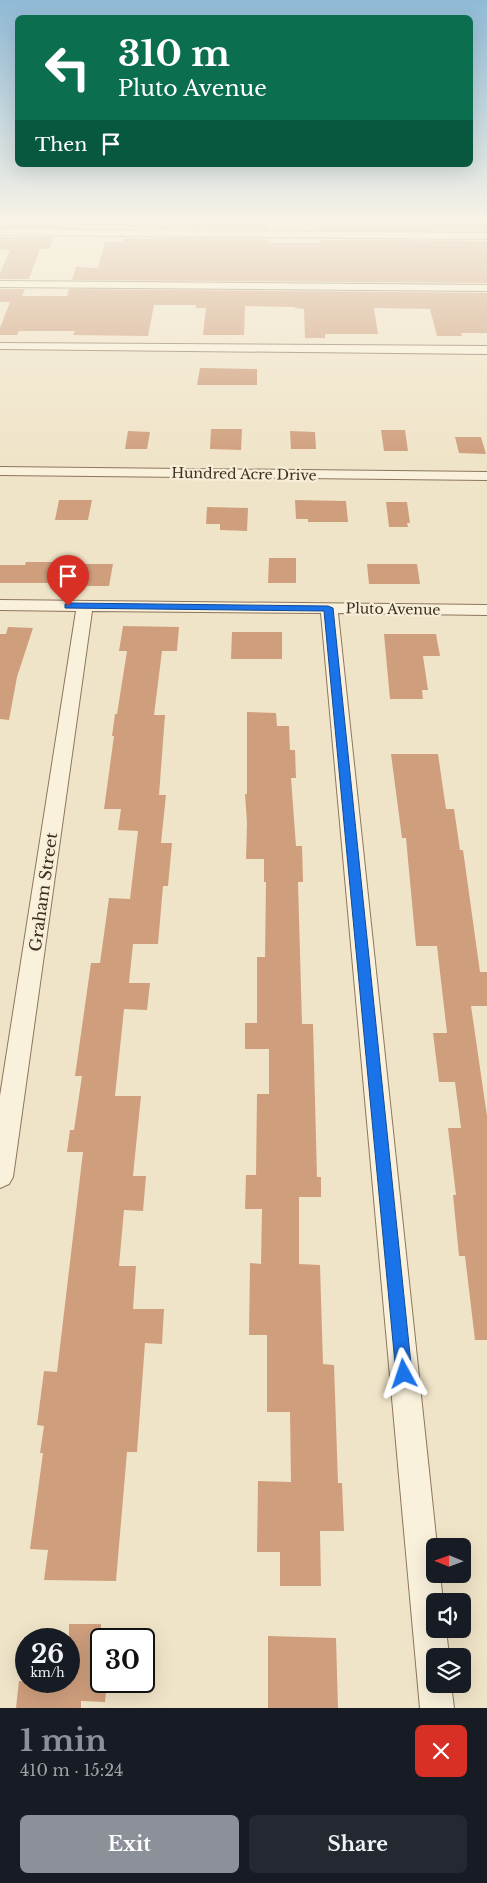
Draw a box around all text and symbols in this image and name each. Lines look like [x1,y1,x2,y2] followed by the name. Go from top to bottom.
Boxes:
[118,32,230,75] text: 310 m
[35,35,100,100] icon: left
[118,75,267,102] text: Pluto Avenue
[97,130,125,158] icon: arrive
[35,133,87,156] text: Then
[171,464,317,484] street label: Hundred Acre Drive
[47,555,89,606] pin
[54,562,82,590] icon: arrive
[345,599,441,619] street label: Pluto Avenue
[25,831,61,953] street label: Graham Street
[377,1347,429,1399] position arrow
[426,1538,471,1582] north arrow
[426,1538,471,1693] map controls
[426,1593,471,1638] button: sound
[90,1628,155,1693] speed limit sign: 30
[31,1639,64,1670] text: 26
[426,1648,471,1693] button: layers
[30,1665,65,1680] text: km/h
[20,1722,107,1759] text: 1 min
[415,1725,467,1777] button: close
[20,1760,123,1780] text: 410 m · 15:24
[20,1815,239,1873] button: Exit
[249,1815,467,1873] button: Share

